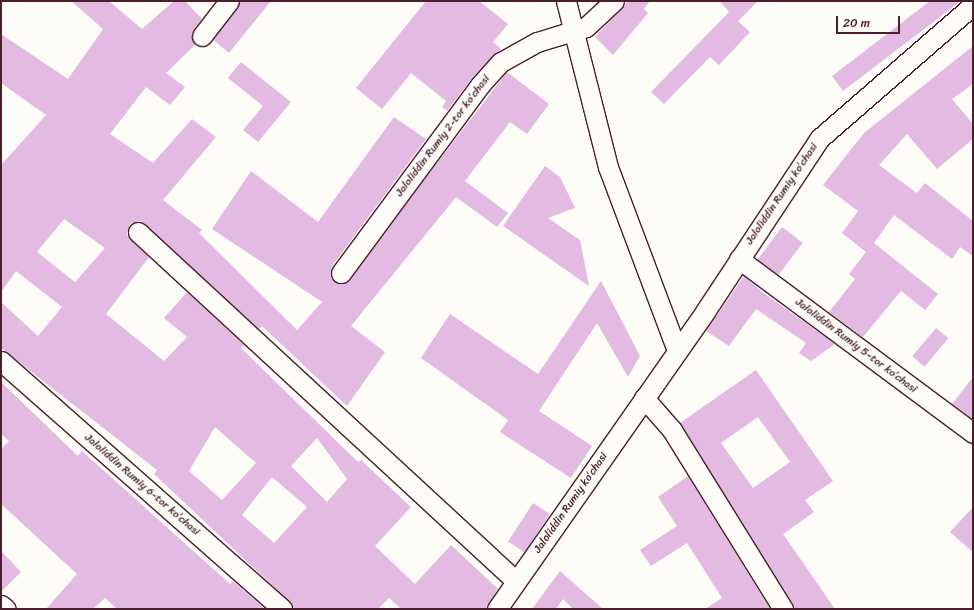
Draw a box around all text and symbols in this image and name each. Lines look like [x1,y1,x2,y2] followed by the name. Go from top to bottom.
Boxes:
[838,8,902,34] scale bar
[843,12,870,34] text: 20 m
[393,73,493,199] street label: Jaloliddin Rumiy 2-tor koʼchasi
[743,141,821,247] street label: Jaloliddin Rumiy koʻchasi
[793,296,919,396] street label: Jaloliddin Rumiy 5-tor koʼchasi
[82,431,202,539] street label: Jaloliddin Rumiy 6-tor koʼchasi
[531,450,611,556] street label: Jaloliddin Rumiy koʻchasi

